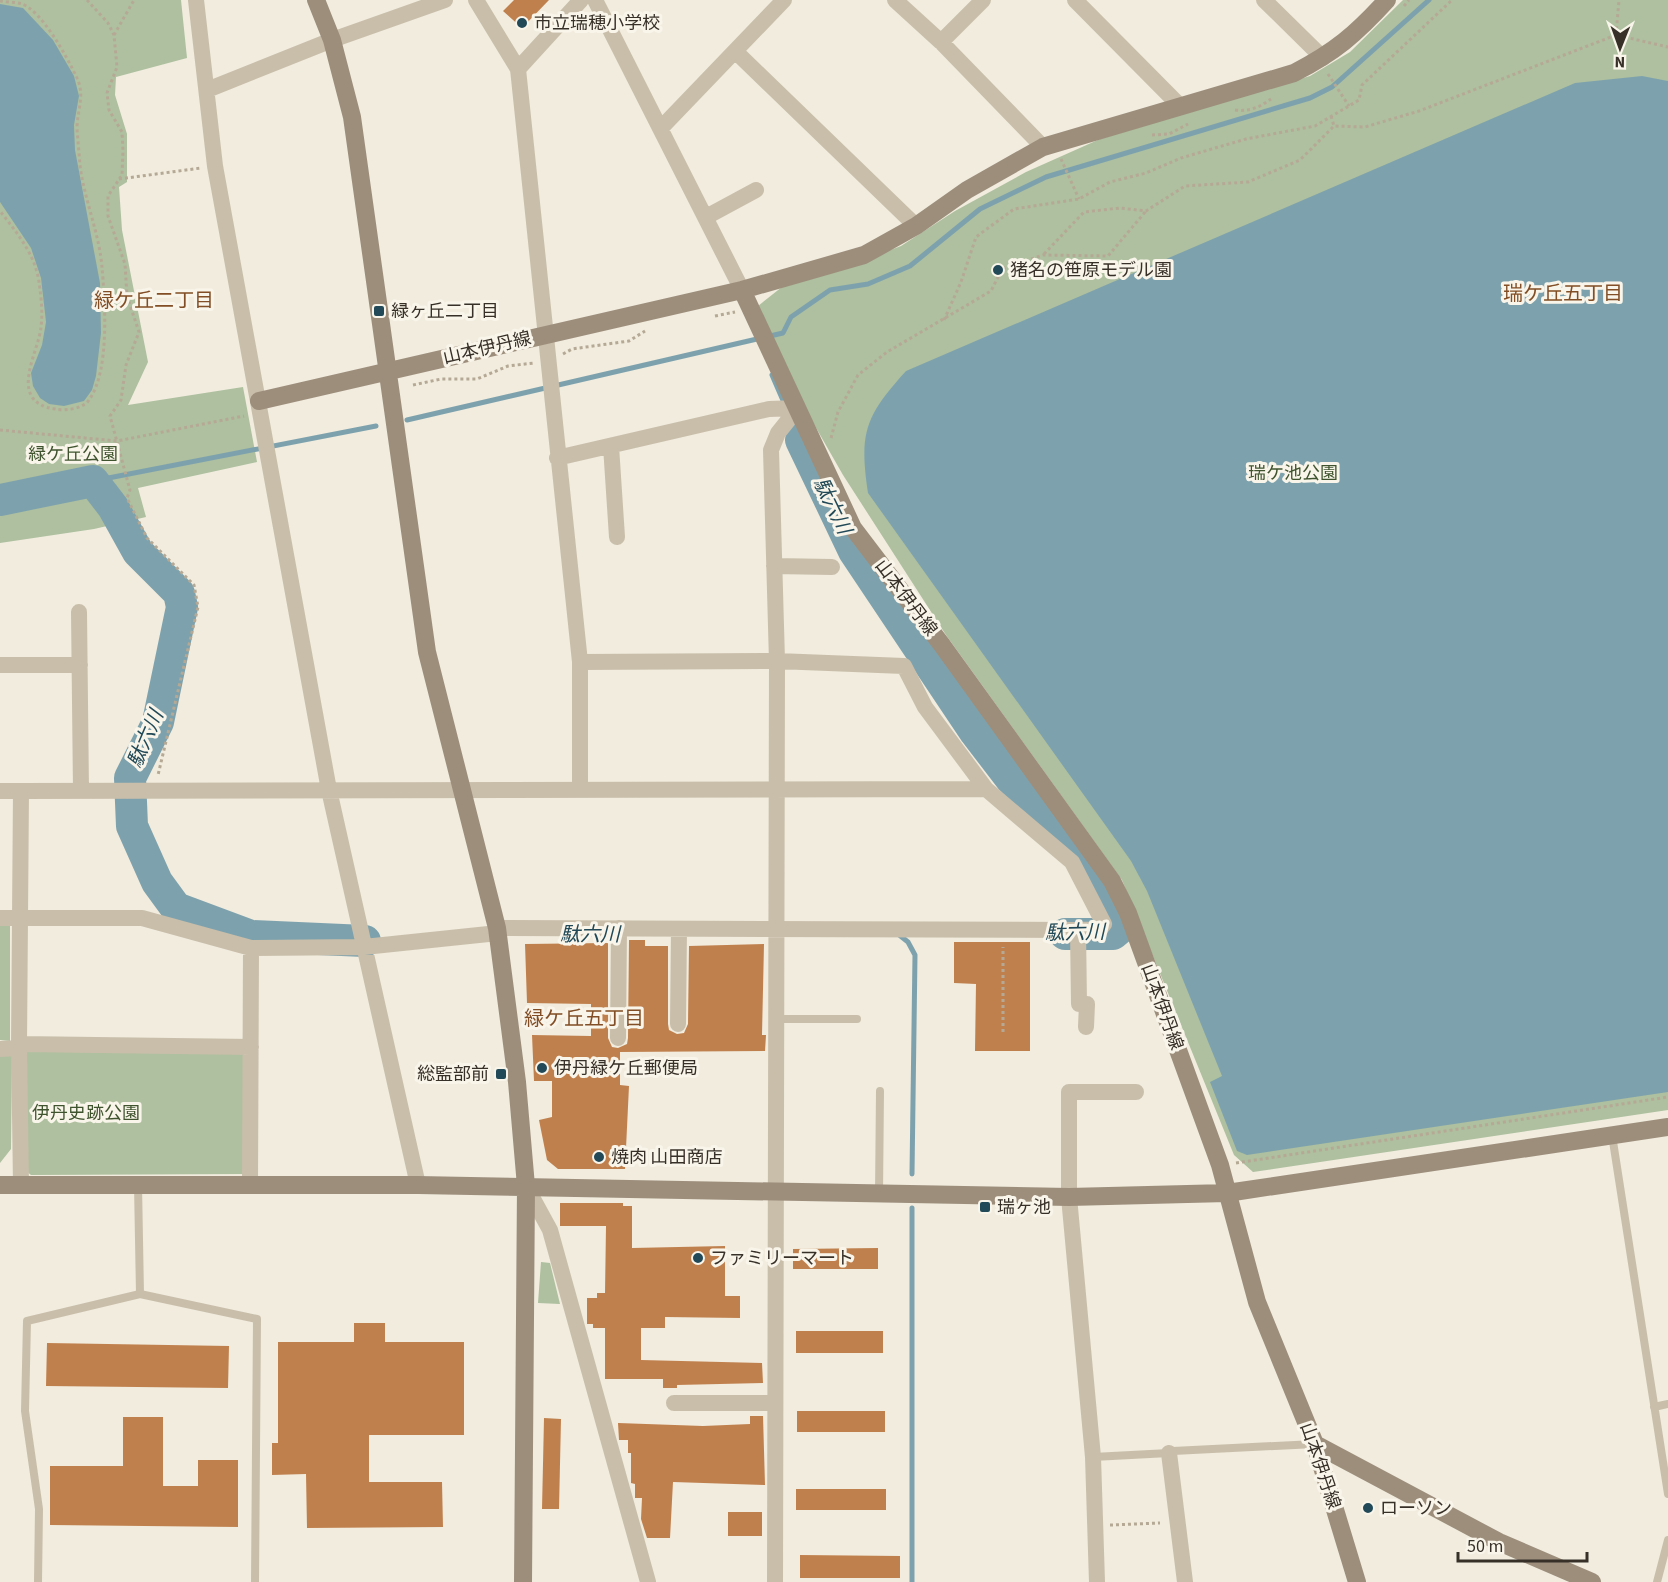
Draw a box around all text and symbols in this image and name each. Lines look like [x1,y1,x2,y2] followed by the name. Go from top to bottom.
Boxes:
[534,11,660,36] place label: 市立瑞穂小学校
[515,16,529,30] marker: 市立瑞穂小学校
[1590,18,1650,78] north arrow
[1614,51,1625,73] text: N
[1010,258,1172,283] place label: 猪名の笹原モデル園
[991,263,1005,277] marker: 猪名の笹原モデル園
[1503,280,1623,308] district label: 瑞ケ丘五丁目
[94,287,214,315] district label: 緑ケ丘二丁目
[391,299,499,324] place label: 緑ヶ丘二丁目
[372,304,386,318] marker: 緑ヶ丘二丁目
[440,326,534,370] street label: 山本伊丹線
[28,442,118,467] park label: 緑ケ丘公園
[1248,461,1338,486] park label: 瑞ケ池公園
[806,473,859,541] water label: 駄六川
[869,555,943,641] street label: 山本伊丹線
[121,704,171,772] water label: 駄六川
[1045,918,1107,948] water label: 駄六川
[560,921,622,949] water label: 駄六川
[1135,960,1189,1054] street label: 山本伊丹線
[524,1005,644,1033] district label: 緑ケ丘五丁目
[554,1056,698,1081] place label: 伊丹緑ケ丘郵便局
[535,1061,549,1075] marker: 伊丹緑ケ丘郵便局
[417,1062,489,1087] place label: 総監部前
[494,1067,508,1081] marker: 総監部前
[32,1101,140,1126] park label: 伊丹史跡公園
[611,1145,723,1170] place label: 焼肉 山田商店
[592,1150,606,1164] marker: 焼肉 山田商店
[997,1195,1051,1220] place label: 瑞ヶ池
[978,1200,992,1214] marker: 瑞ヶ池
[710,1246,854,1271] place label: ファミリーマート
[691,1251,705,1265] marker: ファミリーマート
[1294,1419,1346,1513] street label: 山本伊丹線
[1380,1496,1452,1521] place label: ローソン
[1361,1501,1375,1515] marker: ローソン
[1458,1525,1587,1563] scale bar
[1467,1534,1503,1559] text: 50 m

